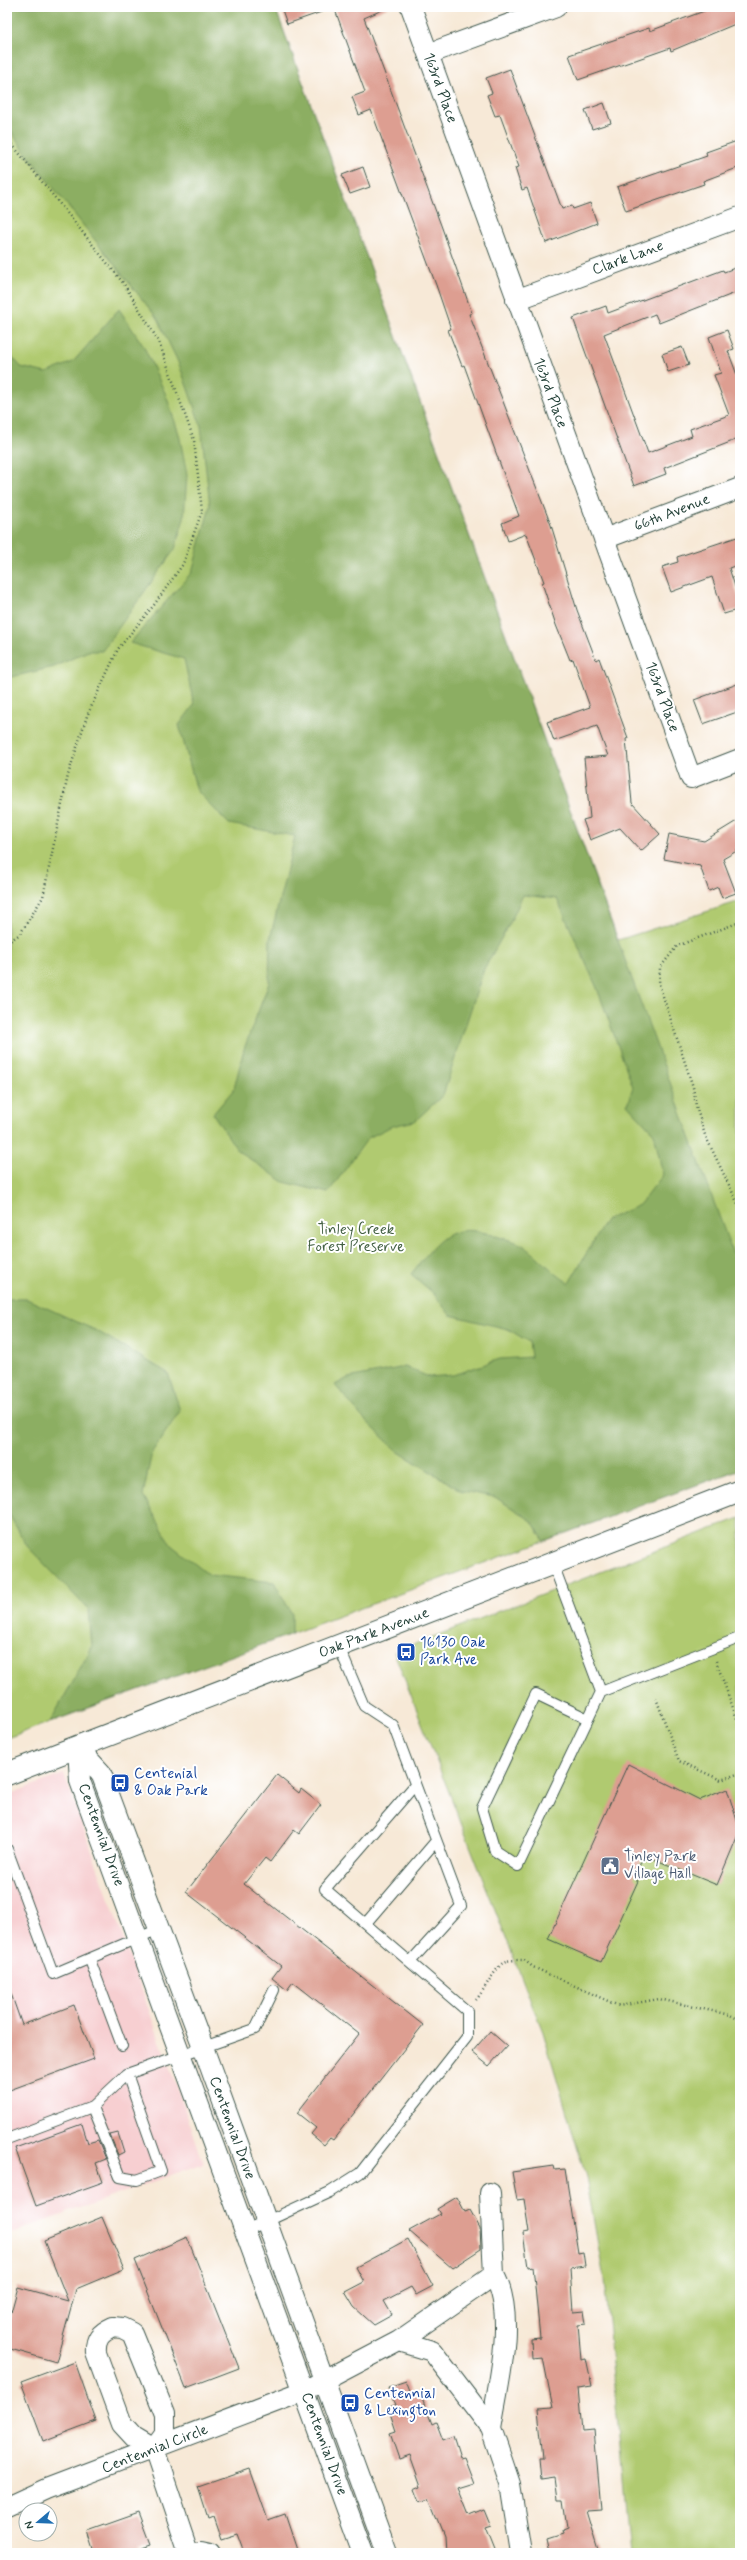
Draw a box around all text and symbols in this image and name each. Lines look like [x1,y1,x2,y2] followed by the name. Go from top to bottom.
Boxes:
[418,50,462,126] street label: 163rd Place
[589,236,667,280] street label: Clark Lane
[528,355,572,431] street label: 163rd Place
[631,489,713,537] street label: 66th Avenue
[640,659,684,735] street label: 163rd Place
[308,1220,404,1257] park label: Tinley Creek Forest Preserve
[316,1603,432,1663] street label: Oak Park Avenue
[420,1633,486,1670] place label: 16130 Oak Park Ave
[395,1641,417,1663] bus stop icon: 16130 Oak Park Ave
[134,1764,208,1801] place label: Centenial & Oak Park
[109,1772,131,1794] bus stop icon: Centenial & Oak Park
[73,1781,129,1889] street label: Centennial Drive
[624,1847,697,1884] place label: Tinley Park Village Hall
[599,1855,621,1877] public building icon: Tinley Park Village Hall
[204,2074,260,2182] street label: Centennial Drive
[364,2384,436,2422] place label: Centennial & Lexington
[296,2390,352,2498] street label: Centennial Drive
[339,2392,361,2414] bus stop icon: Centennial & Lexington
[99,2420,211,2478] street label: Centennial Circle
[18,2502,58,2542] north arrow
[22,2519,37,2531] text: N

